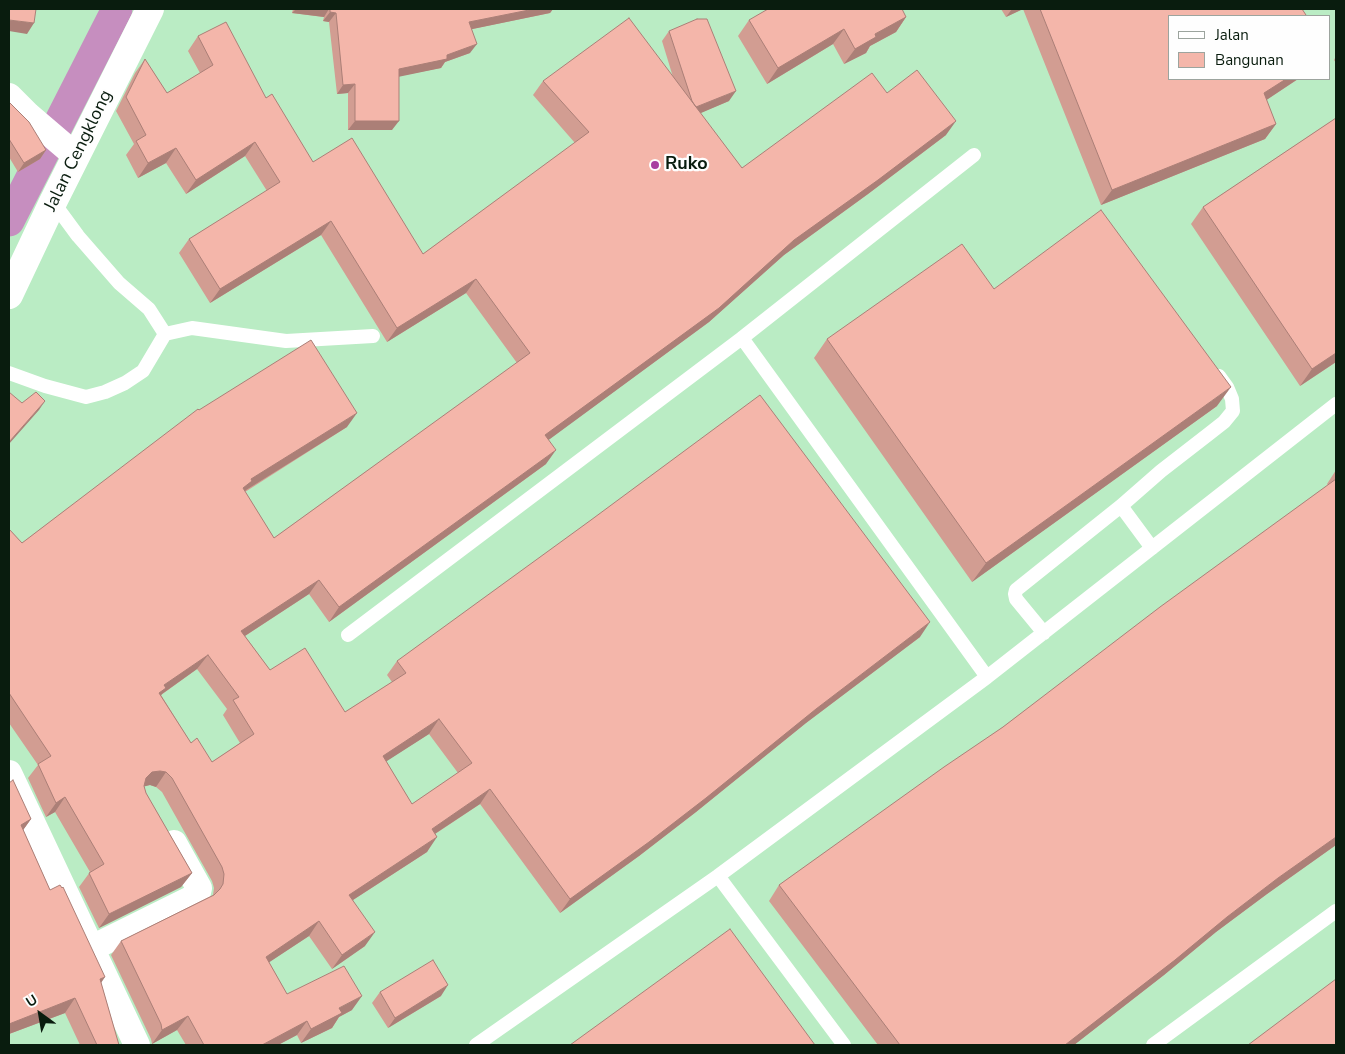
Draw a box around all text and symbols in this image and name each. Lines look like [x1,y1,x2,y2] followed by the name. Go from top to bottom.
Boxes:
[1168,15,1330,80] legend
[1215,25,1249,45] text: Jalan
[1215,50,1284,70] text: Bangunan
[40,87,118,215] street label: Jalan Cengklong
[665,154,708,176] place label: Ruko
[649,159,661,171] marker: Ruko
[15,989,65,1039] north arrow
[22,990,41,1012] text: U

